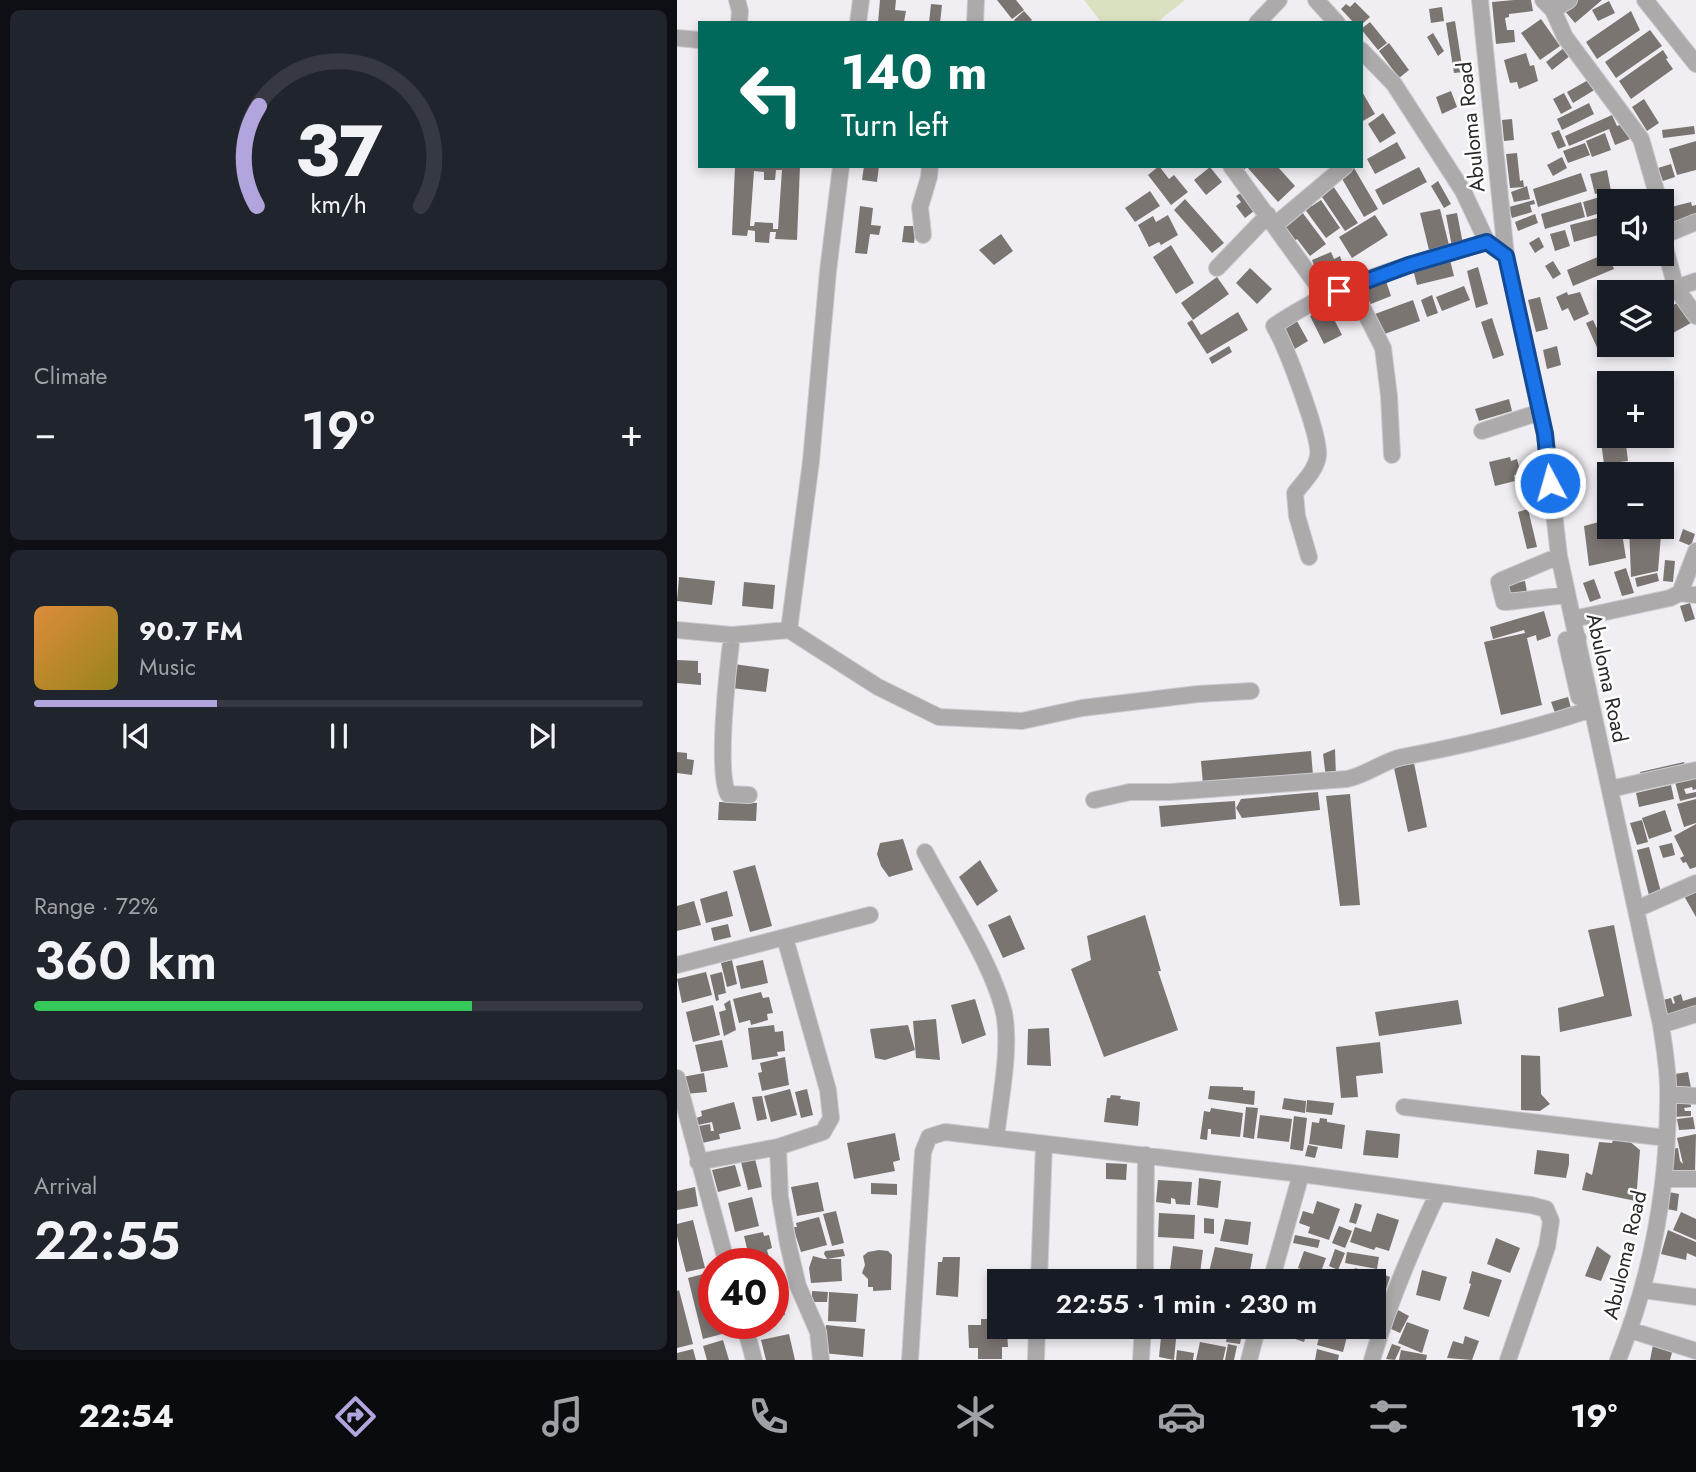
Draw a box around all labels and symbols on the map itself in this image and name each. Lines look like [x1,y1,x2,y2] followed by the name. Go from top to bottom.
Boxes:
[1449,60,1493,194] street label: Abuloma Road
[1309,261,1369,321] pin
[1513,446,1587,520] position arrow
[1579,611,1635,745] street label: Abuloma Road
[1596,1188,1654,1322] street label: Abuloma Road
[698,1248,789,1339] speed limit sign: 40

